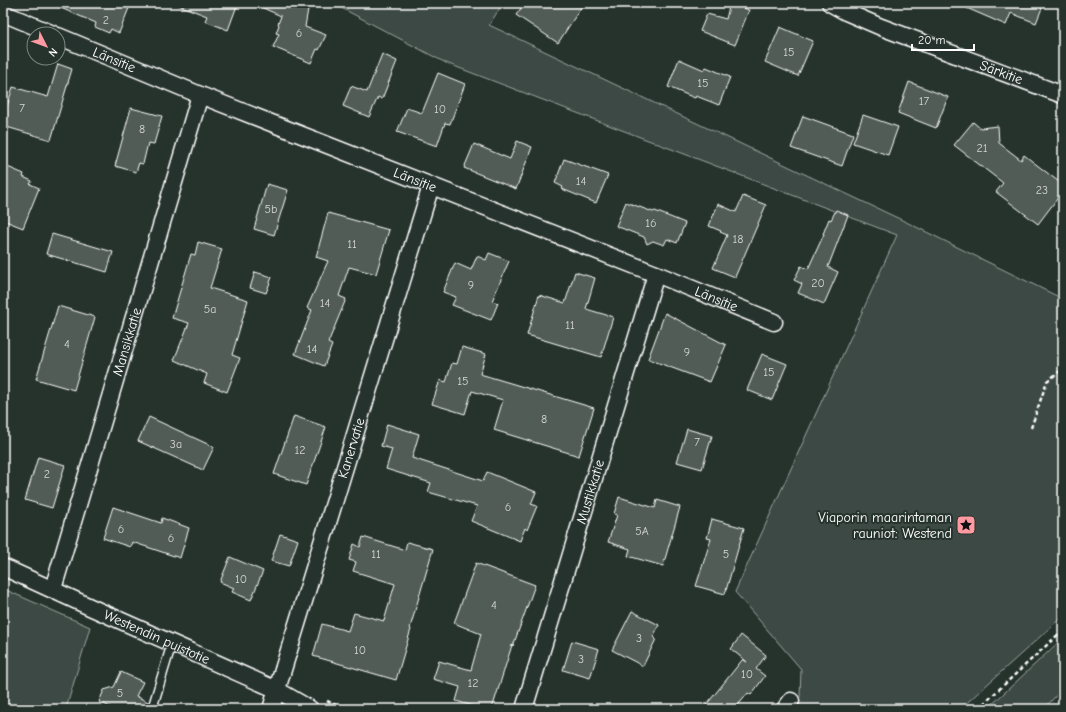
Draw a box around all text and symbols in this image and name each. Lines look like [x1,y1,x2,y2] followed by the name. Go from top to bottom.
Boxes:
[103,13,109,27] house number: 2
[26,26,66,66] north arrow
[296,26,302,40] house number: 6
[912,26,974,52] scale bar
[918,33,946,47] text: 20 m
[90,43,138,76] street label: Länsitie
[46,45,60,59] text: N
[783,45,795,59] house number: 15
[977,57,1025,88] street label: Särkitie
[697,76,709,90] house number: 15
[919,94,930,108] house number: 17
[19,101,25,115] house number: 7
[434,102,446,116] house number: 10
[139,122,145,136] house number: 8
[976,141,988,155] house number: 21
[391,164,439,196] street label: Länsitie
[576,174,586,188] house number: 14
[1036,183,1048,197] house number: 23
[265,202,277,216] house number: 5b
[645,216,657,230] house number: 16
[733,232,743,246] house number: 18
[347,237,357,251] house number: 11
[811,276,825,290] house number: 20
[468,278,474,292] house number: 9
[692,283,740,315] street label: Länsitie
[320,296,330,310] house number: 14
[204,302,216,316] house number: 5a
[109,306,145,378] street label: Mansikkatie
[565,318,575,332] house number: 11
[64,337,70,351] house number: 4
[307,342,317,356] house number: 14
[684,345,690,359] house number: 9
[763,365,775,379] house number: 15
[457,374,469,388] house number: 15
[541,412,547,426] house number: 8
[334,416,369,480] street label: Kanervatie
[694,435,700,449] house number: 7
[170,437,182,451] house number: 3a
[294,443,306,457] house number: 12
[573,458,608,526] street label: Mustikkatie
[44,467,50,481] house number: 2
[505,500,511,514] house number: 6
[818,509,952,542] place label: Viaporin maarintaman rauniot: Westend
[955,514,977,536] place icon: Viaporin maarintaman rauniot: Westend
[118,522,124,536] house number: 6
[635,524,649,538] house number: 5A
[168,531,174,545] house number: 6
[371,547,381,561] house number: 11
[723,547,729,561] house number: 5
[235,572,247,586] house number: 10
[491,598,497,612] house number: 4
[101,606,212,668] street label: Westendin puistotie
[636,631,642,645] house number: 3
[354,643,366,657] house number: 10
[578,652,584,666] house number: 3
[741,667,753,681] house number: 10
[467,676,479,690] house number: 12
[117,686,123,700] house number: 5

